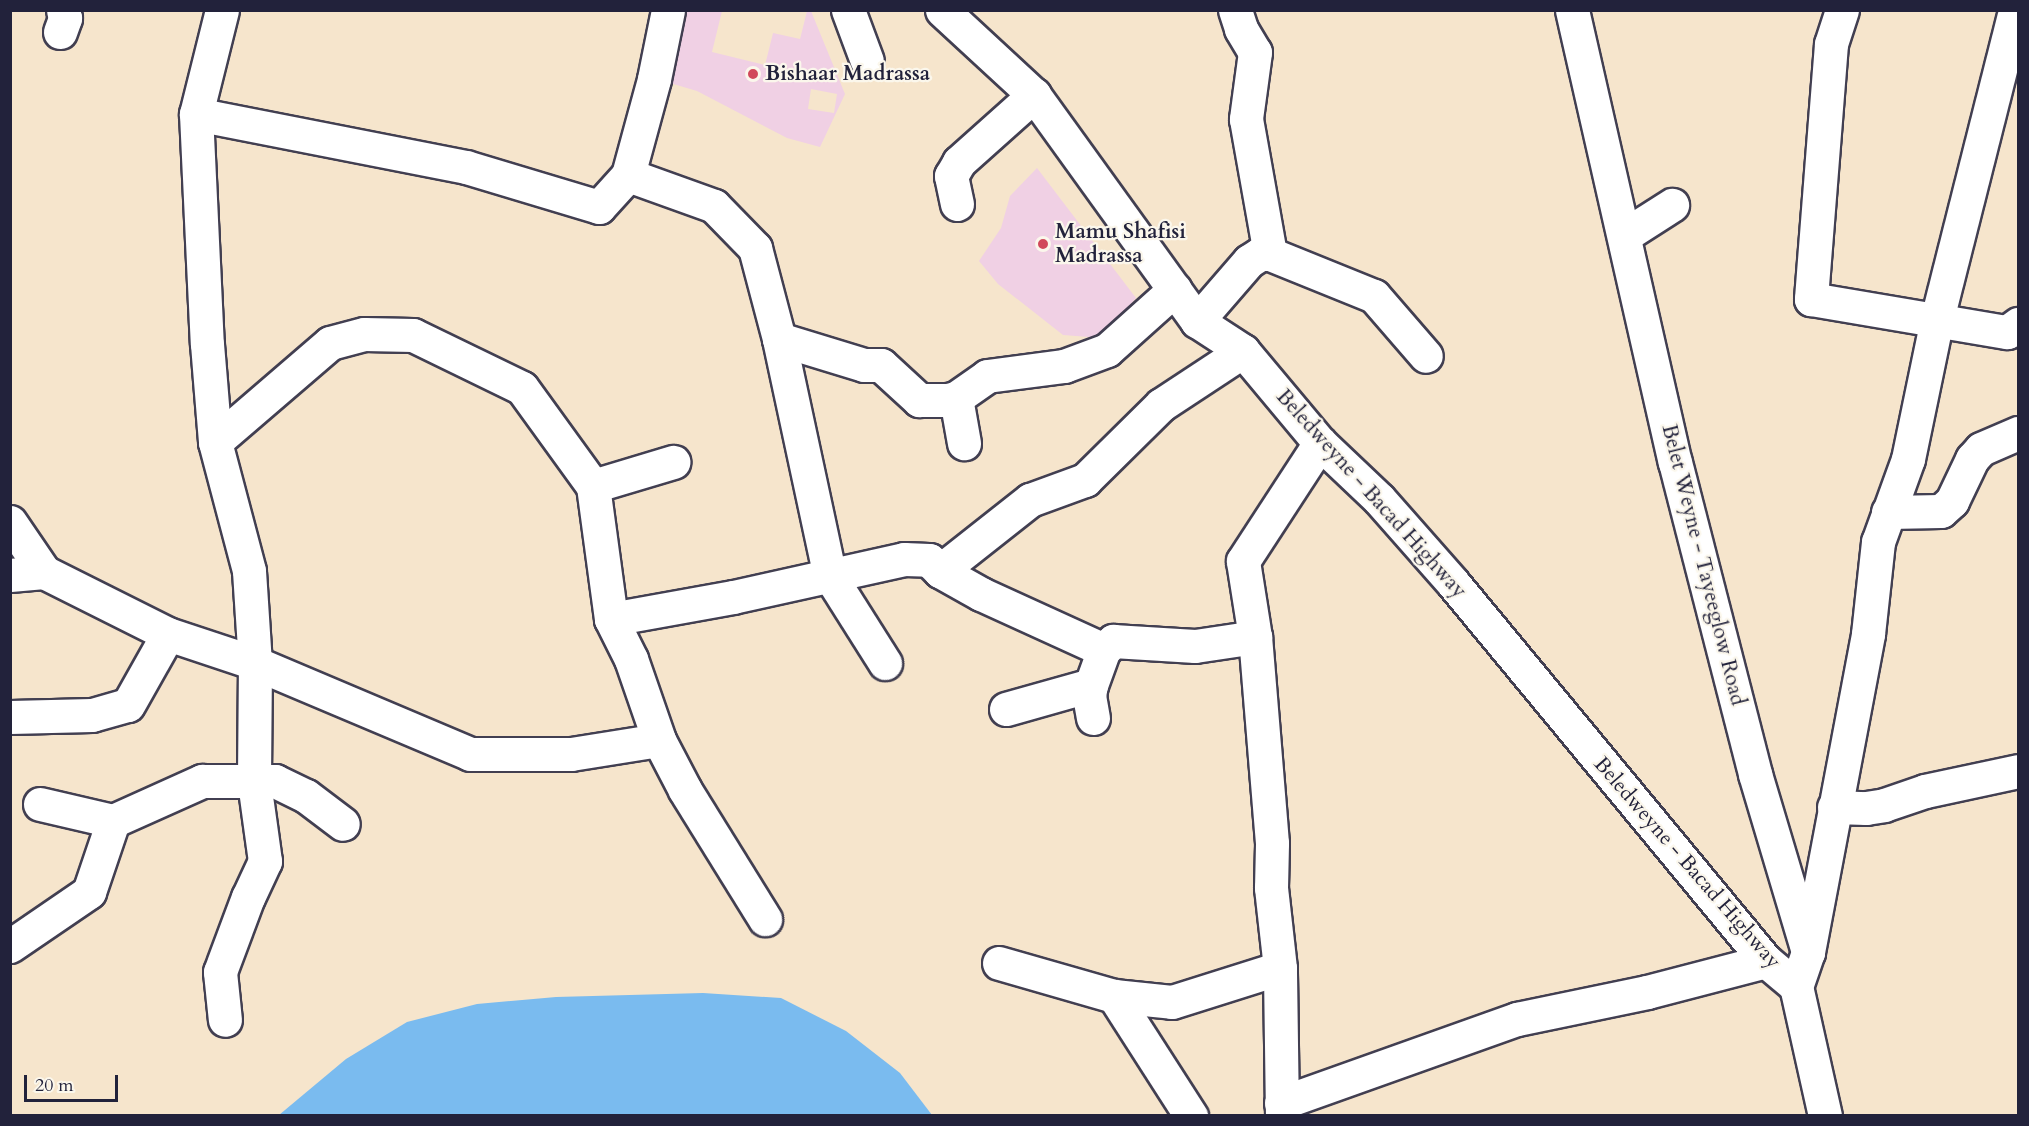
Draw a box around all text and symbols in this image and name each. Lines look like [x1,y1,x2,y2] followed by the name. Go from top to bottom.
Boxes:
[765,61,930,87] place label: Bishaar Madrassa
[746,67,760,81] marker: Bishaar Madrassa
[1055,219,1186,269] place label: Mamu Shafisi Madrassa
[1036,237,1050,251] marker: Mamu Shafisi Madrassa
[1271,384,1471,604] street label: Beledweyne - Bacad Highway
[1656,422,1750,708] street label: Belet Weyne - Tayeeglow Road
[1588,752,1786,974] street label: Beledweyne - Bacad Highway
[27,1063,122,1101] scale bar
[35,1073,74,1098] text: 20 m

